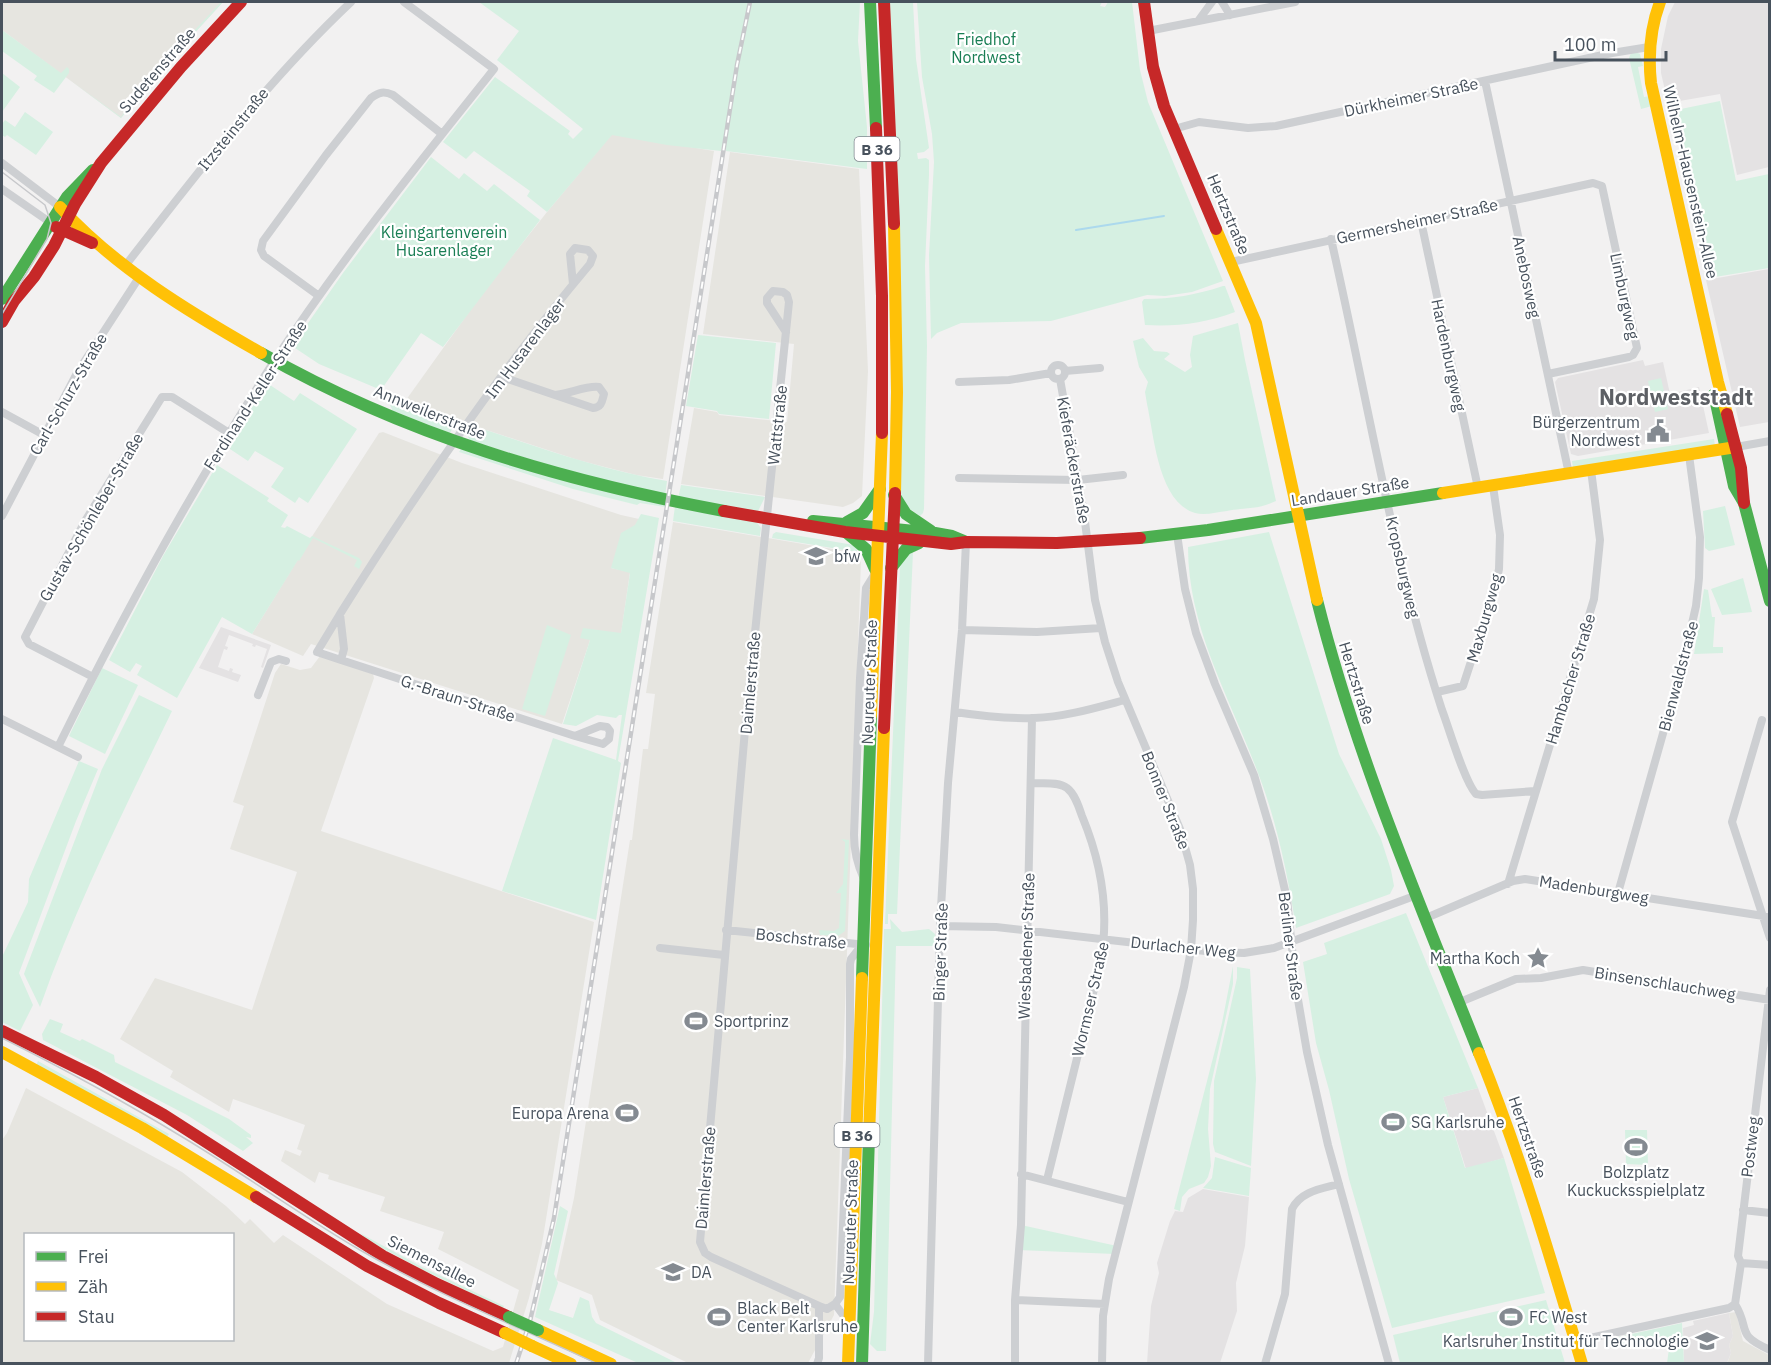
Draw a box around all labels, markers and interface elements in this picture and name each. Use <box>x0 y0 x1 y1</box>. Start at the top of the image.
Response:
street label: Sudetenstraße <box>115 23 200 117</box>
scale bar <box>1555 24 1666 62</box>
park label: Friedhof Nordwest <box>951 29 1021 67</box>
text: 100 m <box>1564 33 1616 56</box>
street label: Dürkheimer Straße <box>1342 73 1480 121</box>
street label: Itzsteinstraße <box>193 83 273 175</box>
street label: Wilhelm-Hausenstein-Allee <box>1659 84 1723 281</box>
road number: B 36 <box>854 137 900 161</box>
street label: Hertzstraße <box>1203 171 1255 258</box>
street label: Germersheimer Straße <box>1334 194 1500 248</box>
park label: Kleingartenverein Husarenlager <box>381 222 507 260</box>
street label: Anebosweg <box>1509 234 1546 320</box>
street label: Limburgweg <box>1606 251 1644 342</box>
street label: Im Husarenlager <box>481 294 569 402</box>
street label: Hardenburgweg <box>1427 297 1471 414</box>
street label: Ferdinand-Keller-Straße <box>199 316 311 474</box>
street label: Carl-Schurz-Straße <box>25 329 111 459</box>
street label: Annweilerstraße <box>371 380 489 444</box>
district label: Nordweststadt <box>1599 382 1753 411</box>
street label: Wattstraße <box>763 384 791 466</box>
street label: Kieferäckerstraße <box>1053 395 1095 525</box>
place label: Bürgerzentrum Nordwest <box>1532 412 1640 450</box>
public building icon: Bürgerzentrum Nordwest <box>1645 418 1671 444</box>
street label: Gustav-Schönleber-Straße <box>35 429 148 605</box>
street label: Landauer Straße <box>1290 472 1411 510</box>
street label: Kropsburgweg <box>1382 514 1425 620</box>
school or university icon: bfw <box>803 543 829 569</box>
place label: bfw <box>834 546 861 566</box>
street label: Maxburgweg <box>1462 571 1506 665</box>
street label: Hambacher Straße <box>1541 611 1599 747</box>
street label: Neureuter Straße <box>857 619 881 745</box>
street label: Bienwaldstraße <box>1654 619 1702 733</box>
street label: Daimlerstraße <box>736 631 764 735</box>
street label: Hertzstraße <box>1335 639 1379 727</box>
street label: G.-Braun-Straße <box>398 670 518 726</box>
street label: Bonner Straße <box>1137 748 1195 852</box>
street label: Madenburgweg <box>1538 870 1651 908</box>
street label: Wiesbadener Straße <box>1013 872 1039 1020</box>
street label: Berliner Straße <box>1274 891 1308 1002</box>
street label: Binger Straße <box>928 902 952 1002</box>
street label: Boschstraße <box>755 923 848 953</box>
street label: Durlacher Weg <box>1130 932 1237 963</box>
street label: Wormser Straße <box>1067 939 1113 1058</box>
place icon: Martha Koch <box>1525 945 1551 971</box>
place label: Martha Koch <box>1430 948 1520 968</box>
street label: Binsenschlauchweg <box>1593 962 1738 1004</box>
sports icon: Sportprinz <box>683 1008 709 1034</box>
place label: Sportprinz <box>714 1011 789 1031</box>
street label: Hertzstraße <box>1505 1093 1551 1181</box>
sports icon: Europa Arena <box>614 1100 640 1126</box>
place label: Europa Arena <box>512 1103 609 1123</box>
sports icon: SG Karlsruhe <box>1380 1109 1406 1135</box>
place label: SG Karlsruhe <box>1411 1112 1505 1132</box>
street label: Postweg <box>1736 1115 1764 1179</box>
road number: B 36 <box>834 1123 880 1147</box>
street label: Daimlerstraße <box>691 1126 719 1230</box>
sports icon: Bolzplatz Kuckucksspielplatz <box>1623 1134 1649 1160</box>
street label: Neureuter Straße <box>838 1159 862 1285</box>
place label: Bolzplatz Kuckucksspielplatz <box>1567 1162 1705 1200</box>
street label: Siemensallee <box>384 1230 480 1292</box>
legend <box>24 1233 234 1341</box>
text: Frei <box>78 1245 109 1268</box>
school or university icon: DA <box>660 1259 686 1285</box>
place label: DA <box>691 1262 712 1282</box>
text: Zäh <box>78 1275 108 1298</box>
place label: Black Belt Center Karlsruhe <box>737 1298 858 1336</box>
sports icon: Black Belt Center Karlsruhe <box>706 1304 732 1330</box>
sports icon: FC West <box>1498 1304 1524 1330</box>
text: Stau <box>78 1305 115 1328</box>
place label: FC West <box>1529 1307 1587 1327</box>
school or university icon: Karlsruher Institut für Technologie <box>1694 1328 1720 1354</box>
place label: Karlsruher Institut für Technologie <box>1443 1331 1689 1351</box>

